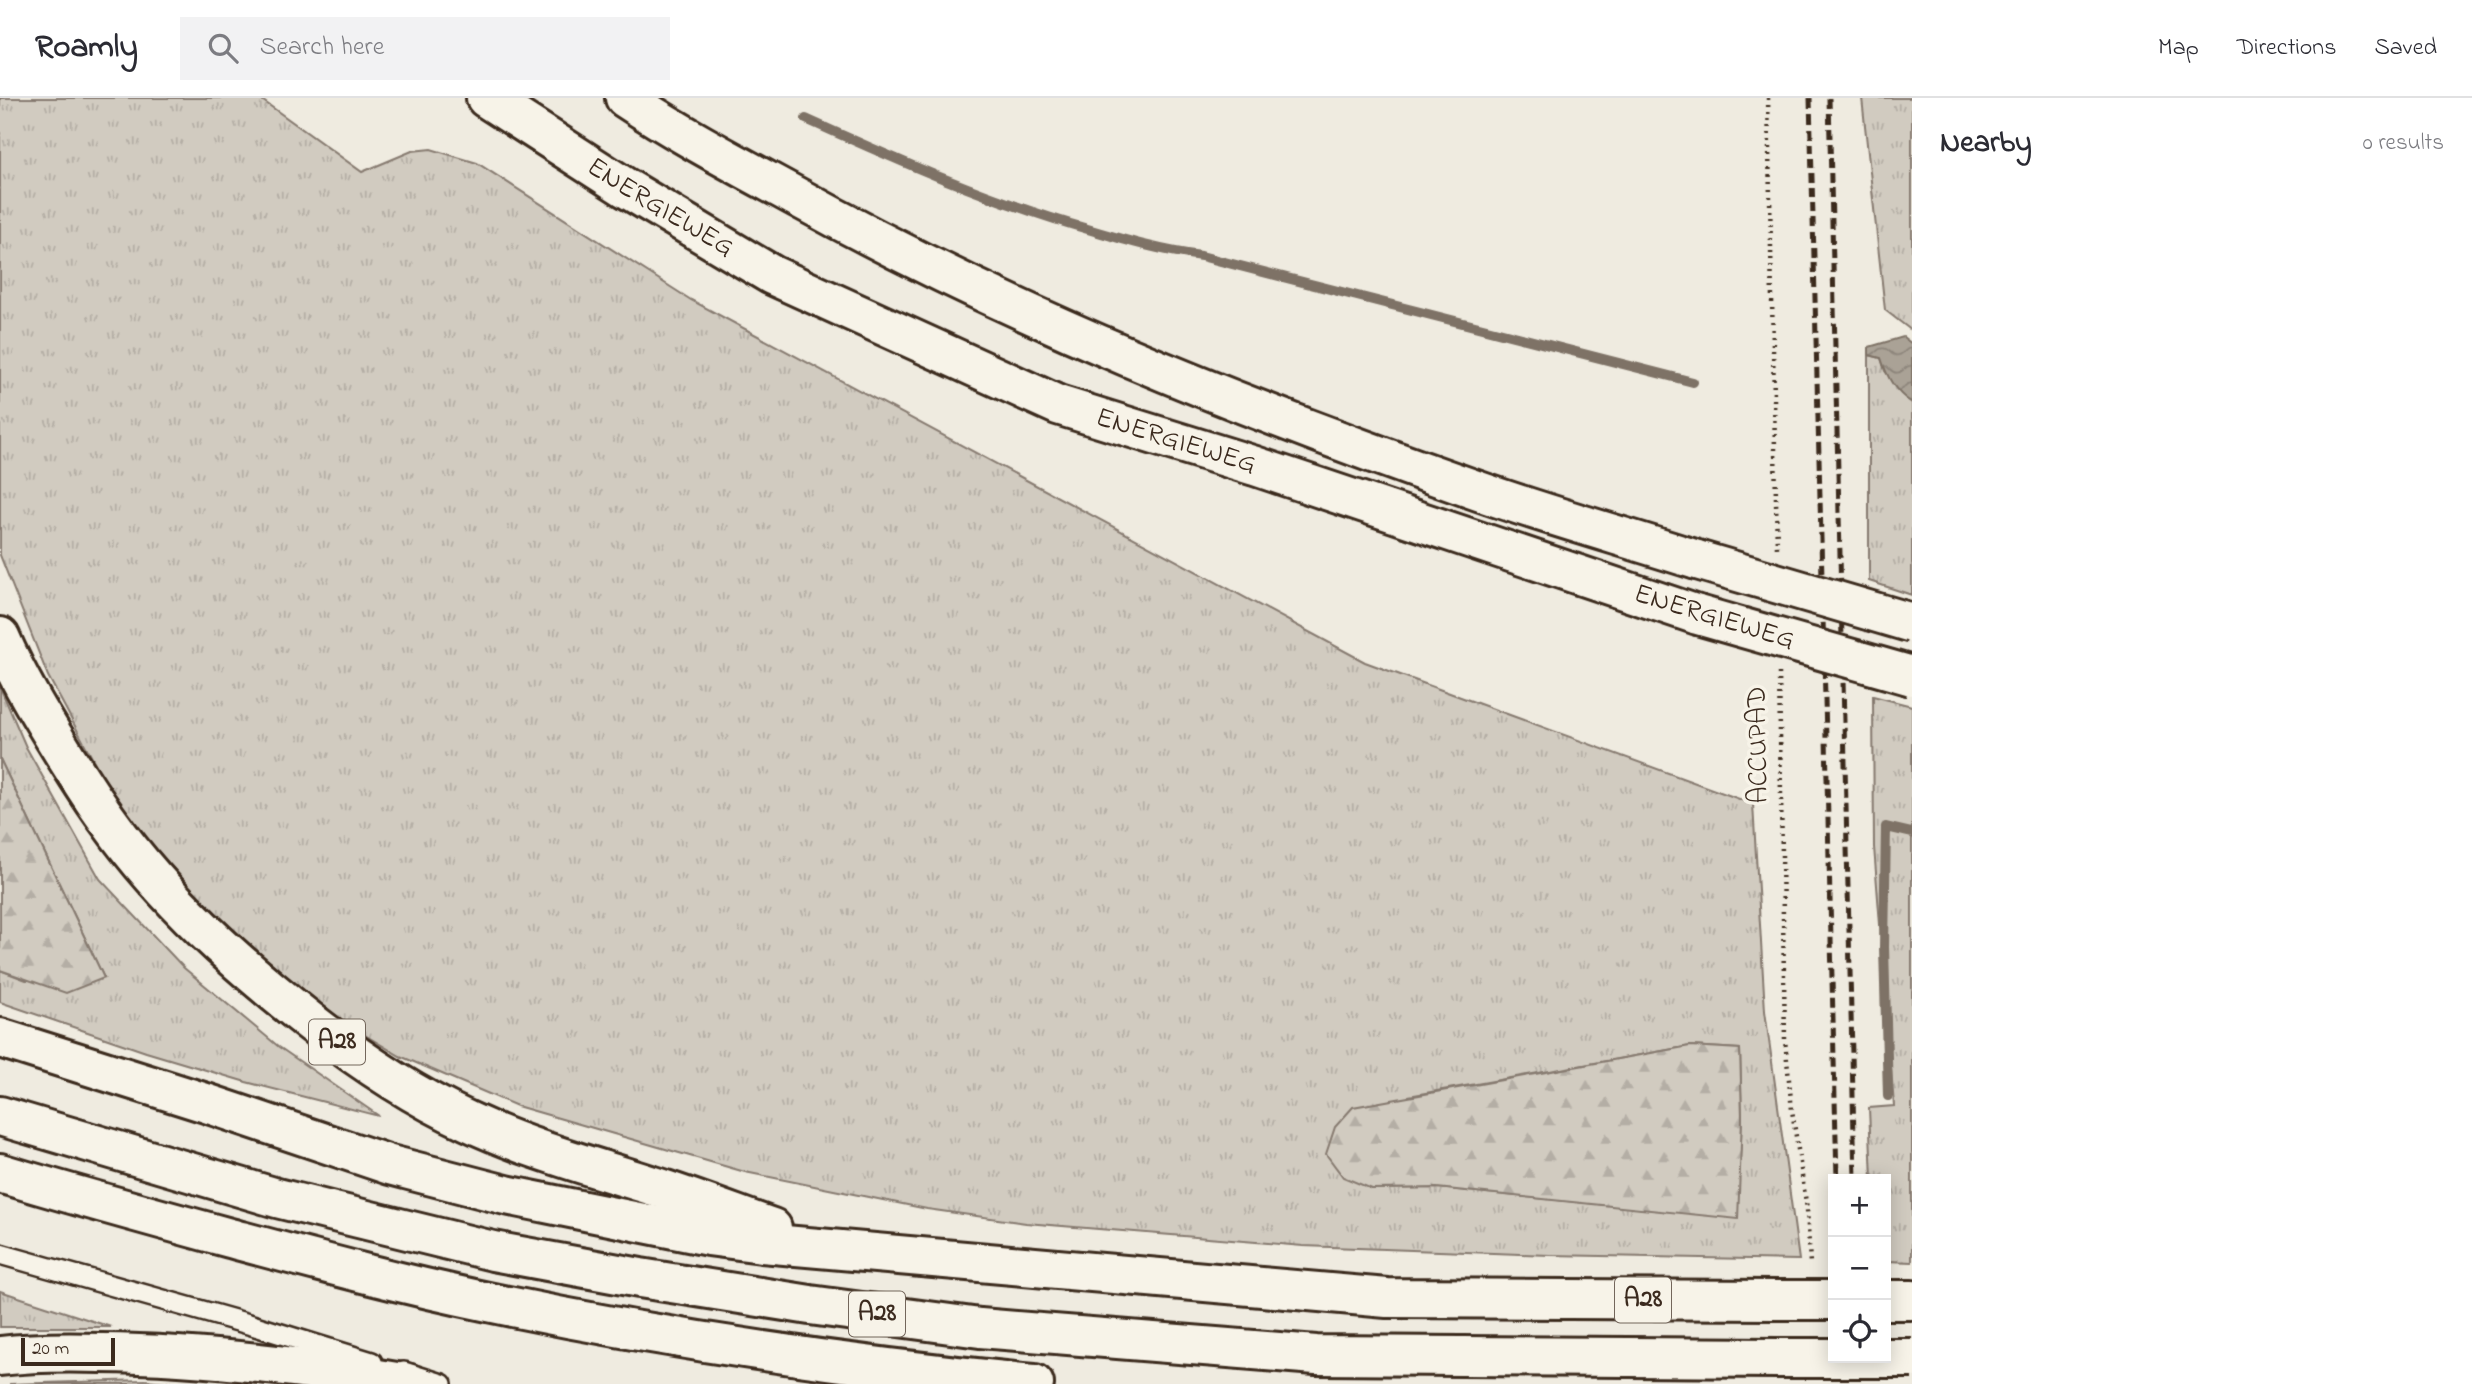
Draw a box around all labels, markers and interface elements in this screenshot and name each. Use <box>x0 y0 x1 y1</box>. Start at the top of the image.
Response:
search box <box>180 17 670 80</box>
text: Roamly <box>35 24 138 72</box>
icon: search <box>204 29 242 67</box>
text: Search here <box>260 29 384 67</box>
text: Map <box>2158 31 2199 66</box>
text: Directions <box>2237 31 2336 66</box>
text: Saved <box>2374 31 2437 66</box>
text: Nearby <box>1940 122 2032 166</box>
text: 0 results <box>2363 127 2444 160</box>
street label: ENERGIEWEG <box>578 147 742 268</box>
street label: ENERGIEWEG <box>1091 397 1261 486</box>
street label: ENERGIEWEG <box>1629 574 1799 662</box>
street label: ACCUPAD <box>1737 686 1781 804</box>
road number: A28 <box>309 1020 365 1065</box>
map controls <box>1828 1174 1891 1363</box>
button: + <box>1828 1174 1891 1237</box>
button: − <box>1828 1237 1891 1300</box>
road number: A28 <box>1615 1278 1671 1322</box>
road number: A28 <box>849 1292 905 1336</box>
button: locate <box>1828 1300 1891 1363</box>
scale bar <box>21 1335 116 1367</box>
text: 20 m <box>32 1336 69 1363</box>

